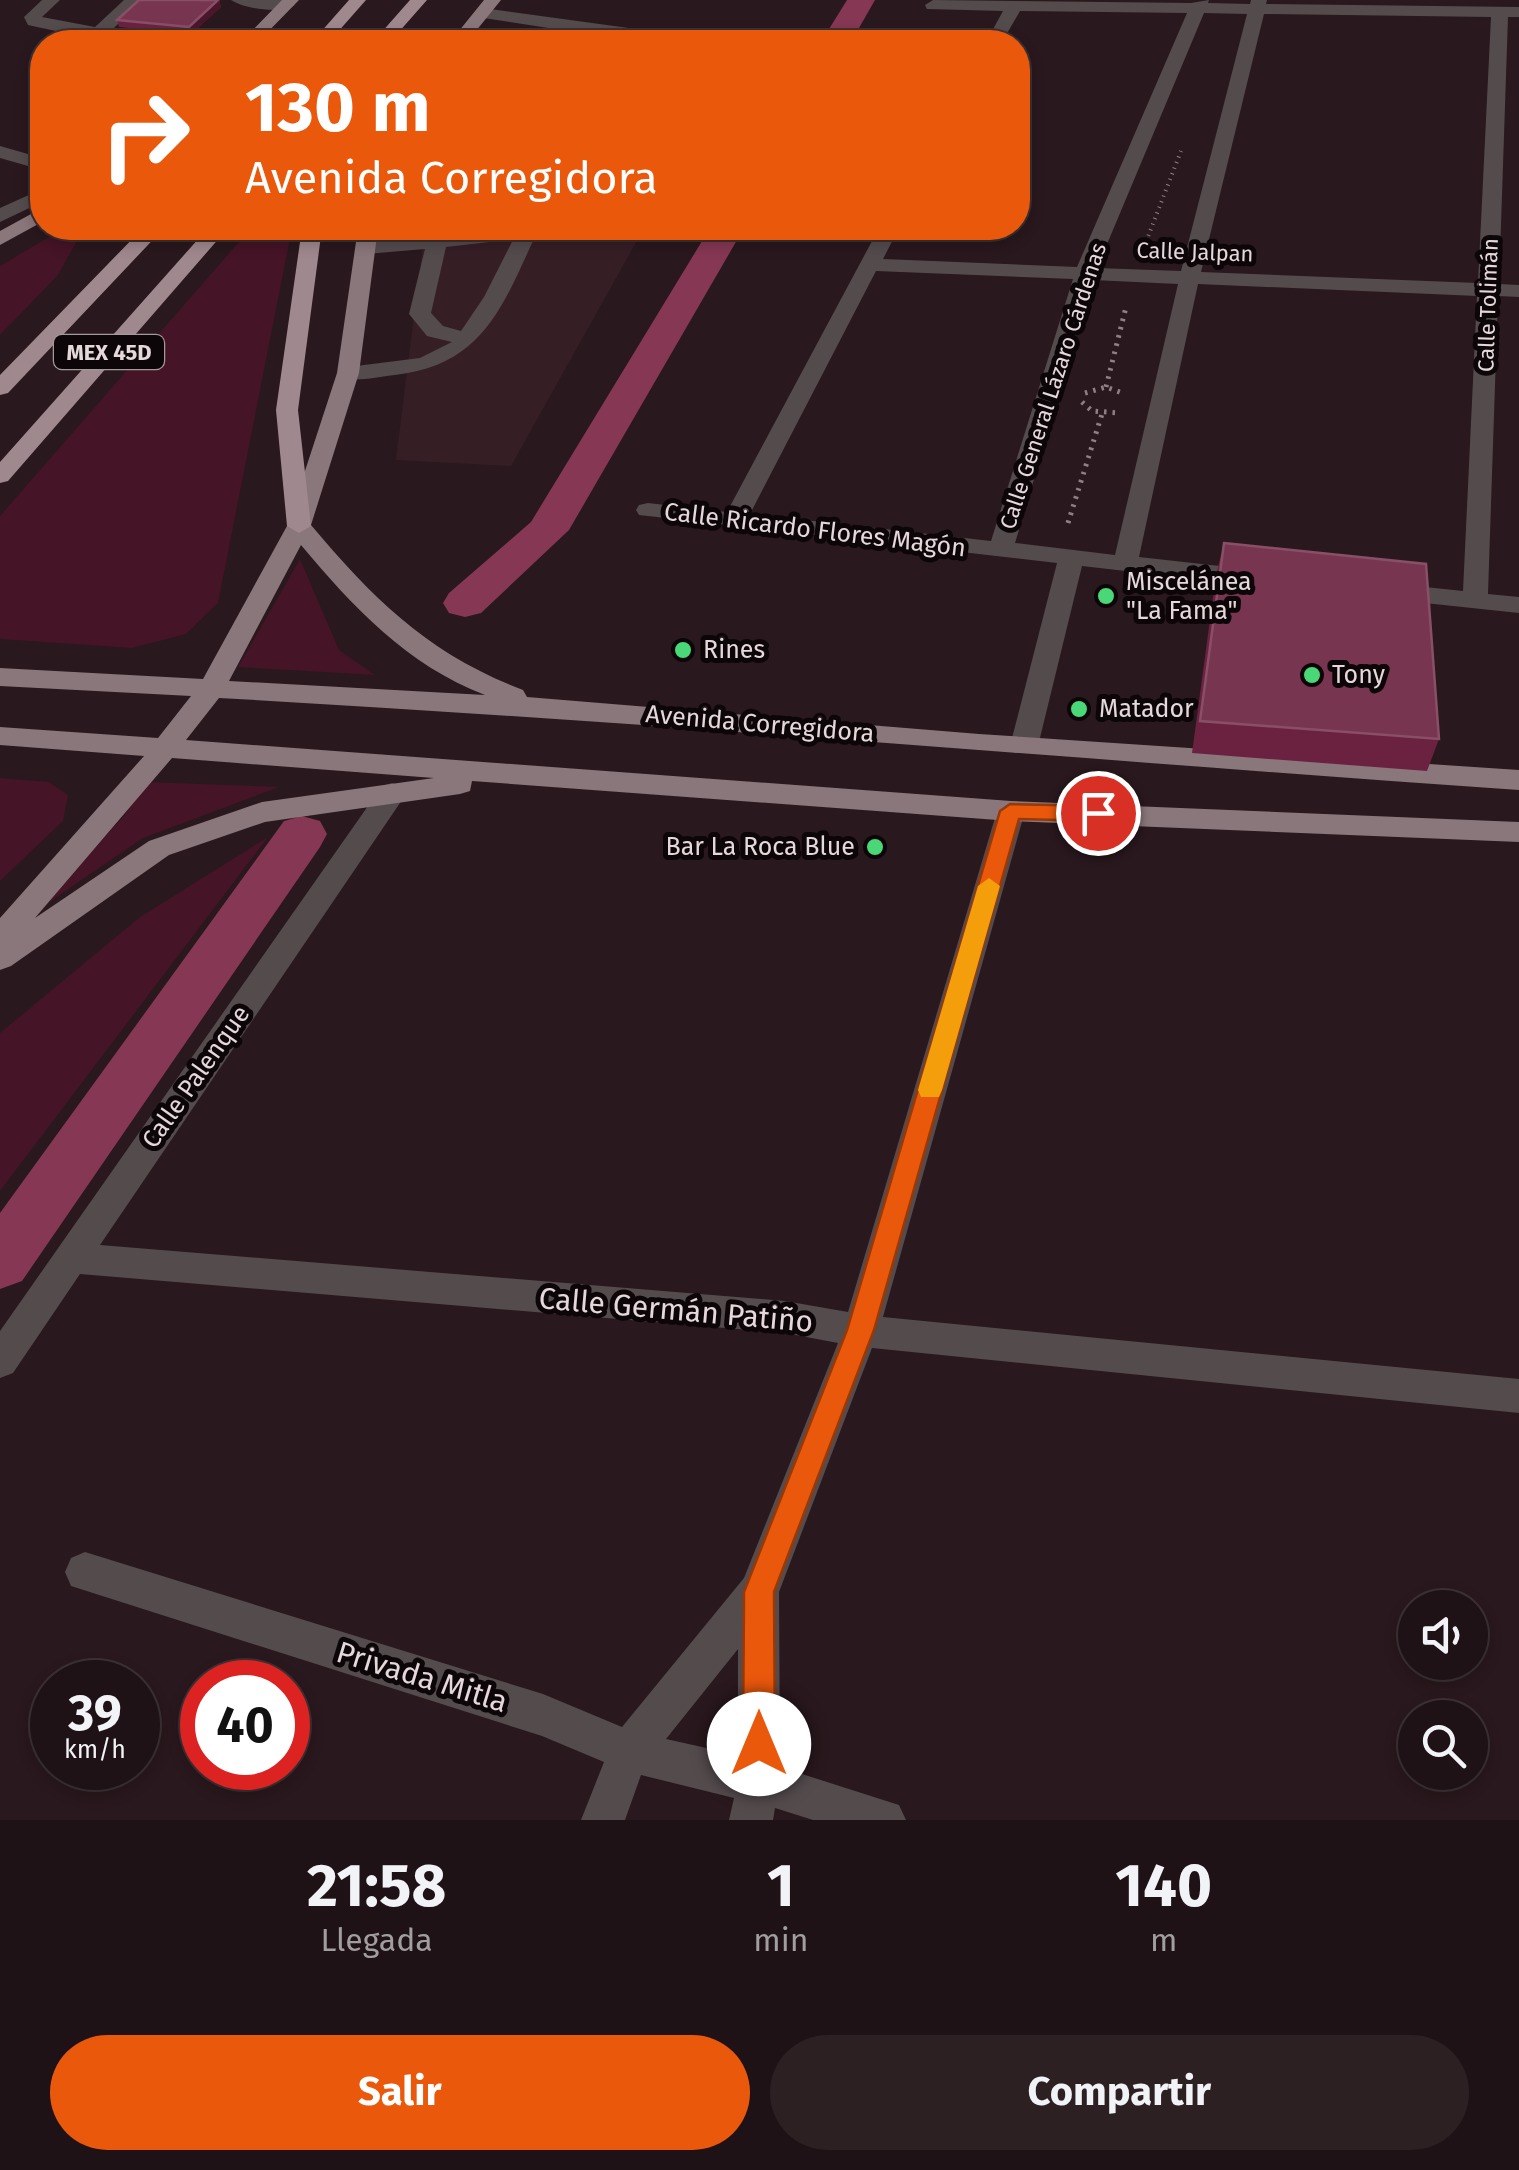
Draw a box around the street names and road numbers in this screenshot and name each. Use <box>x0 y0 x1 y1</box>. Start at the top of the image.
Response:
street label: Calle Jalpan <box>1136 236 1254 268</box>
street label: Calle Tolimán <box>1472 238 1504 372</box>
street label: Calle General Lázaro Cárdenas <box>994 239 1112 533</box>
road number: MEX 45D <box>54 335 164 369</box>
street label: Calle Ricardo Flores Magón <box>662 497 968 563</box>
street label: Avenida Corregidora <box>644 699 876 749</box>
street label: Calle Palenque <box>136 1000 256 1154</box>
street label: Calle Germán Patiño <box>537 1280 815 1340</box>
street label: Privada Mitla <box>332 1634 512 1720</box>

